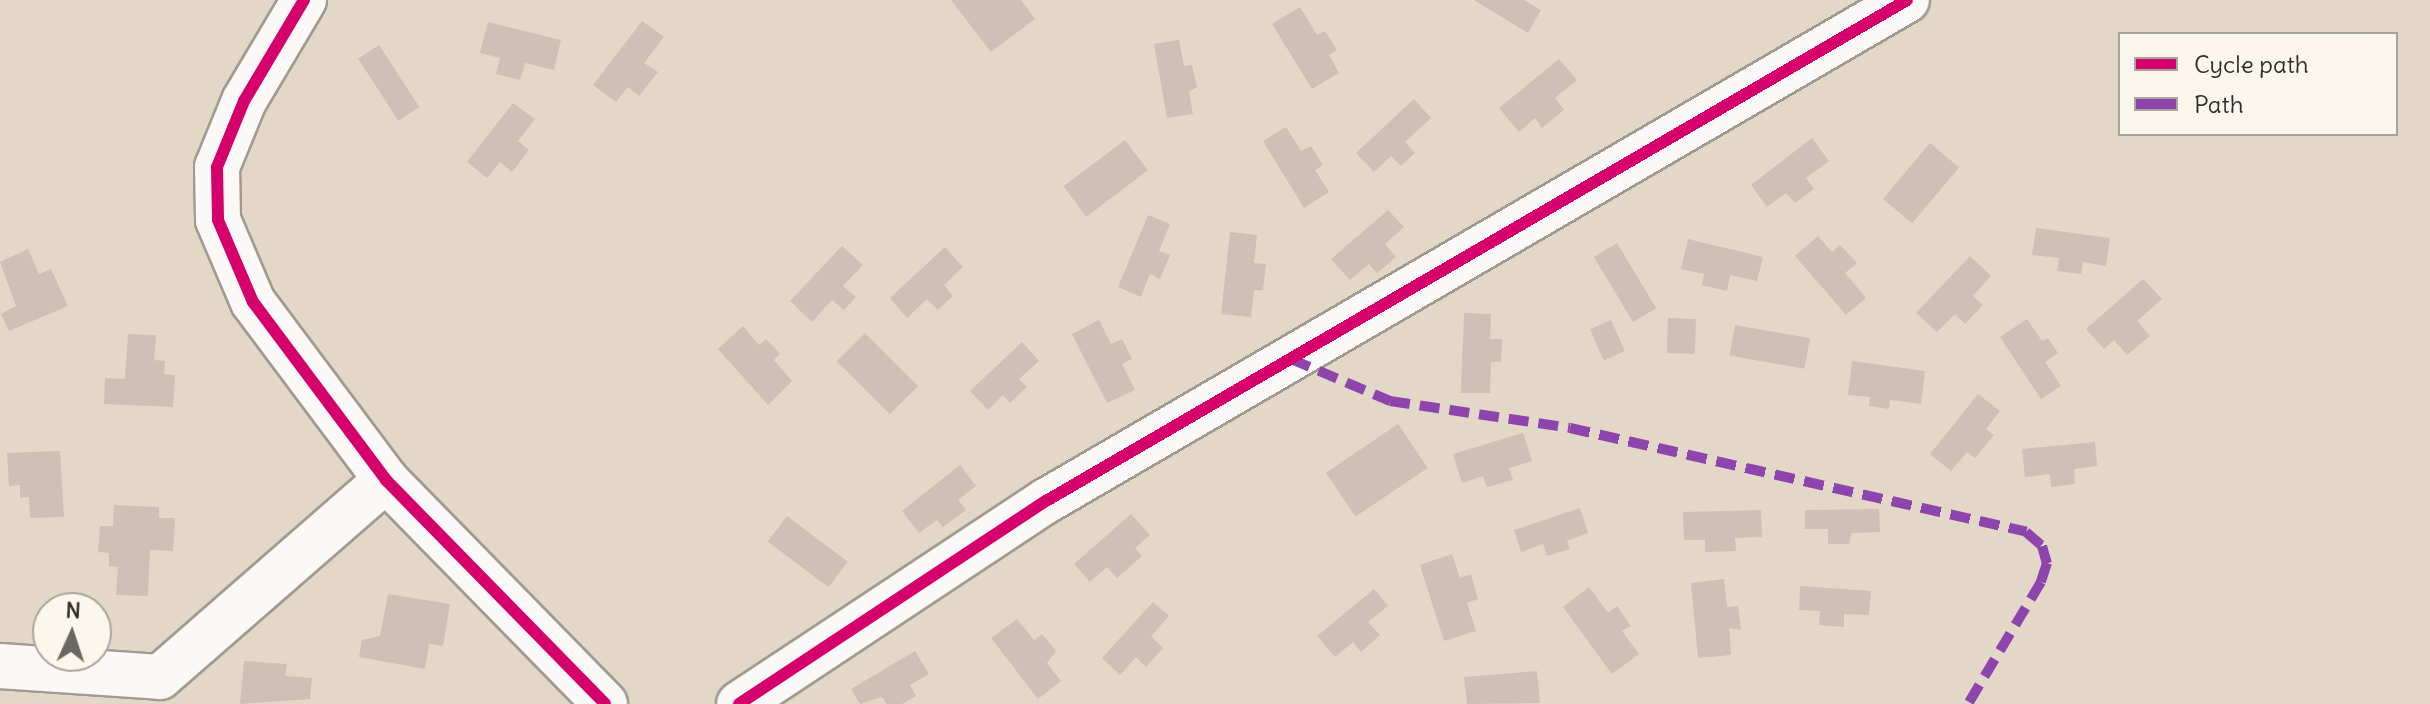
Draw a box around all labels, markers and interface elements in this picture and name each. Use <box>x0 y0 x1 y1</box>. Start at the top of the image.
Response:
legend <box>2118 32 2398 136</box>
text: Cycle path <box>2194 49 2309 79</box>
text: Path <box>2194 89 2244 119</box>
north arrow <box>32 592 112 672</box>
text: N <box>65 596 81 624</box>

